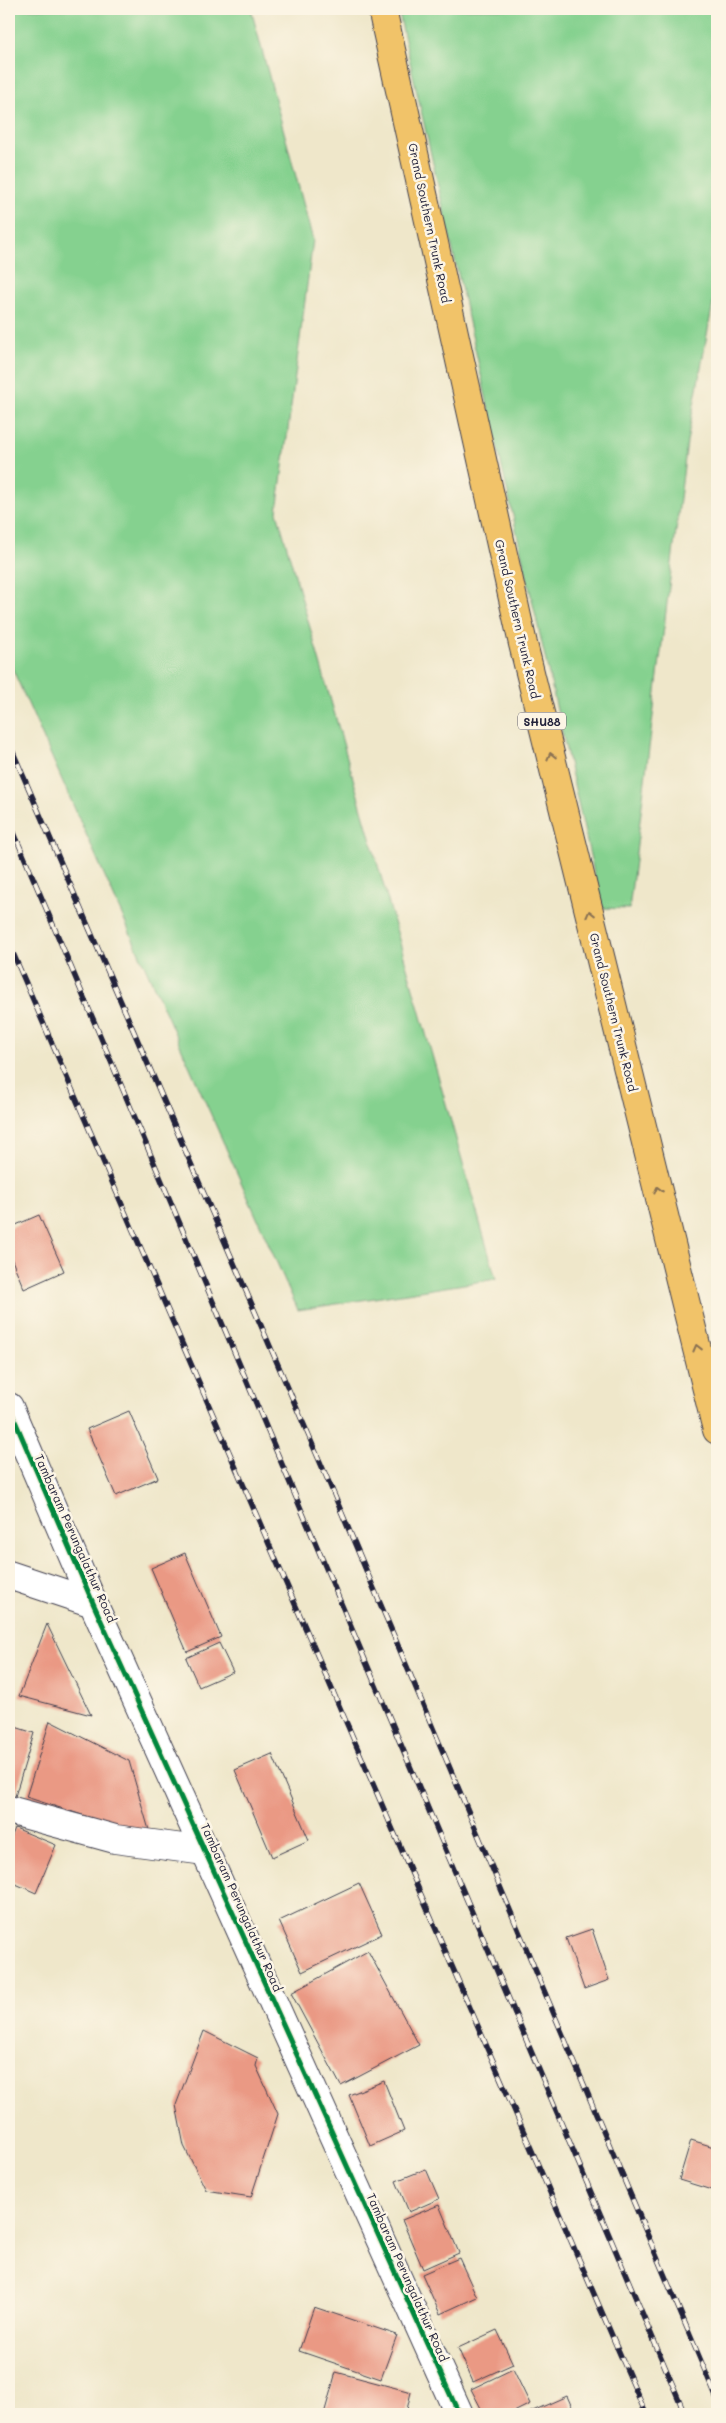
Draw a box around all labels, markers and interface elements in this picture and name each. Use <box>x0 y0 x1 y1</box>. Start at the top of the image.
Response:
street label: Grand Southern Trunk Road <box>405 142 455 305</box>
street label: Grand Southern Trunk Road <box>492 538 544 701</box>
road number: SHU88 <box>518 712 566 729</box>
one-way arrow <box>546 752 557 761</box>
one-way arrow <box>585 909 596 918</box>
street label: Grand Southern Trunk Road <box>587 931 642 1093</box>
one-way arrow <box>653 1186 664 1195</box>
one-way arrow <box>692 1344 703 1353</box>
street label: Tambaram Perungalathur Road <box>31 1451 121 1625</box>
street label: Tambaram Perungalathur Road <box>197 1820 287 1994</box>
street label: Tambaram Perungalathur Road <box>363 2190 453 2364</box>

